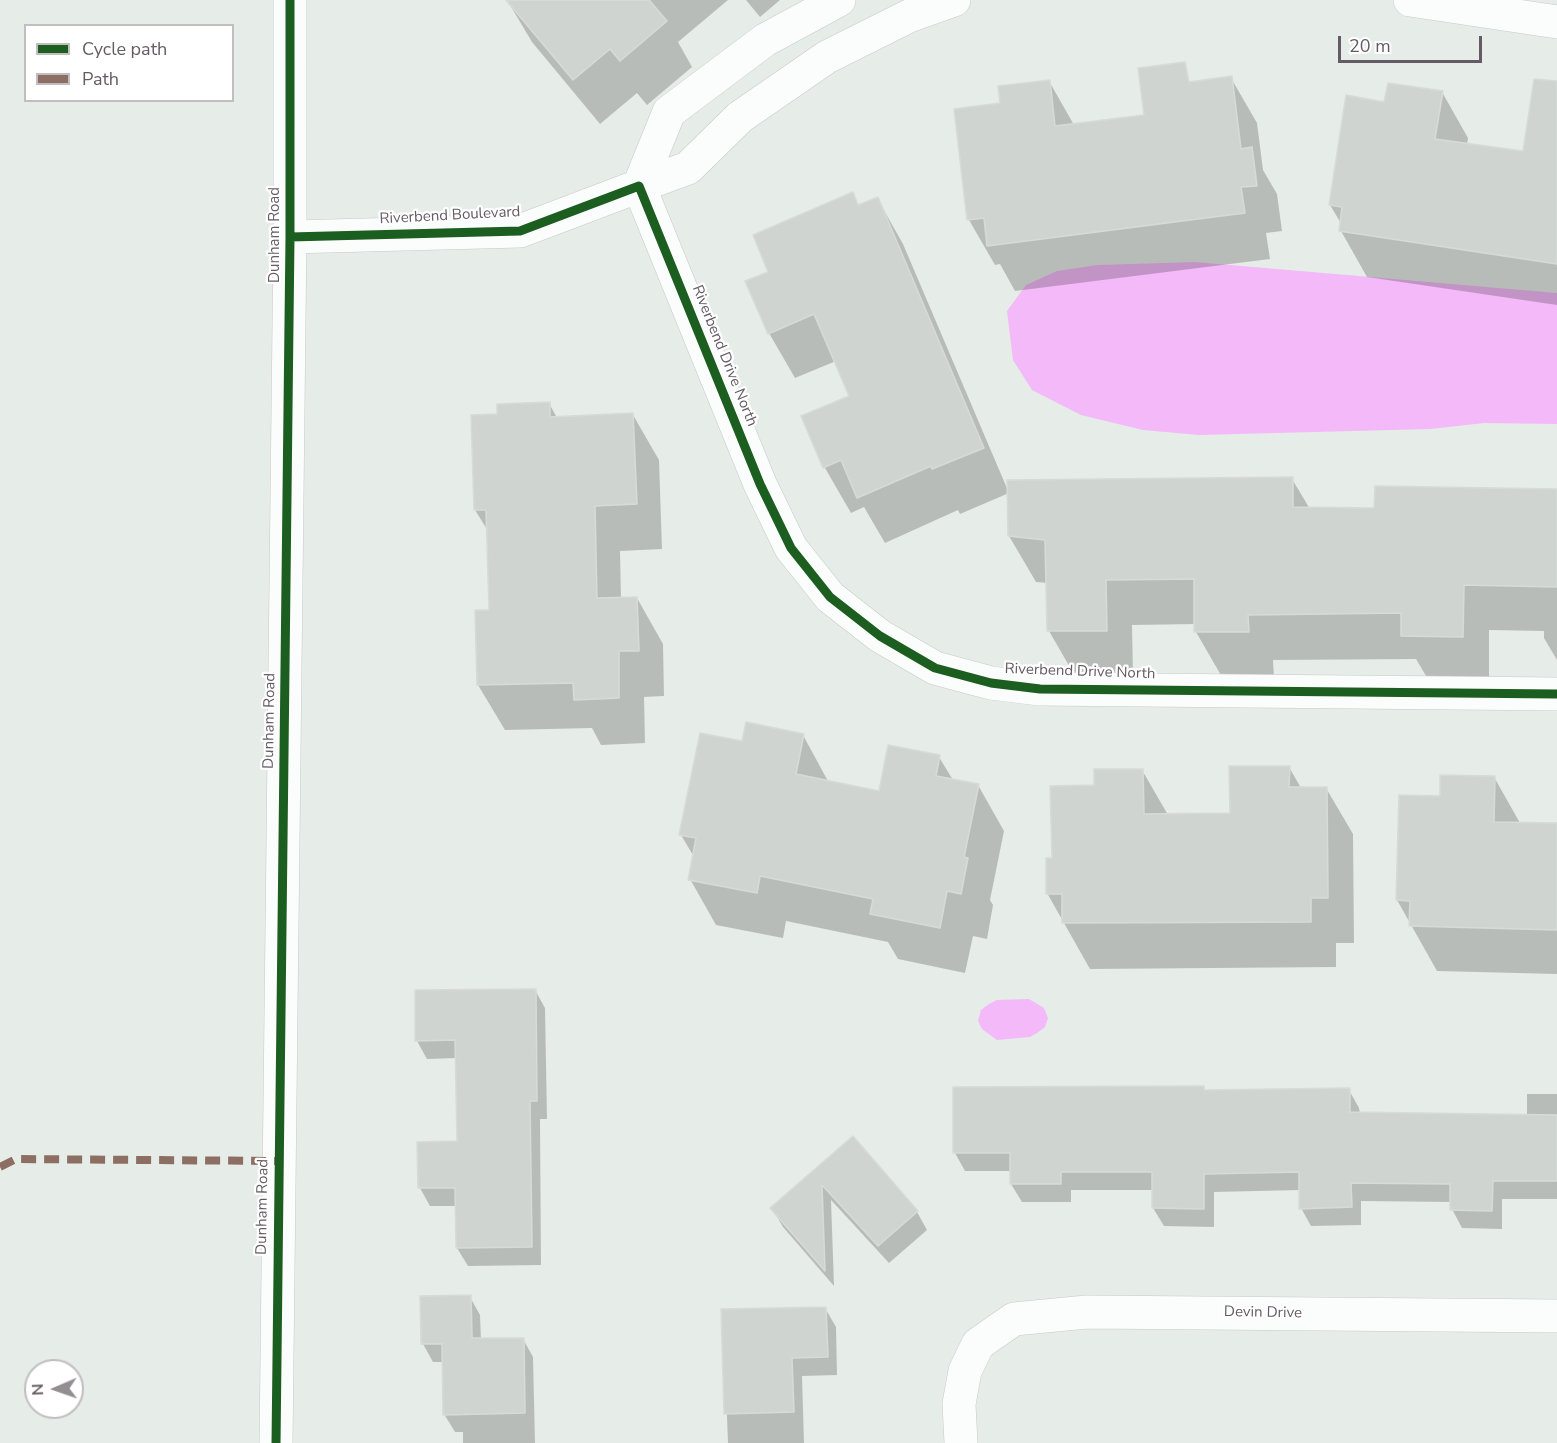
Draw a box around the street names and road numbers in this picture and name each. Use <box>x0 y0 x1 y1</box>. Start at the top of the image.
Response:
street label: Dunham Road <box>266 187 284 283</box>
street label: Riverbend Boulevard <box>379 203 521 229</box>
street label: Riverbend Drive North <box>687 283 761 429</box>
street label: Riverbend Drive North <box>1004 660 1156 684</box>
street label: Dunham Road <box>260 673 280 769</box>
street label: Dunham Road <box>253 1159 273 1255</box>
street label: Devin Drive <box>1224 1303 1302 1323</box>

